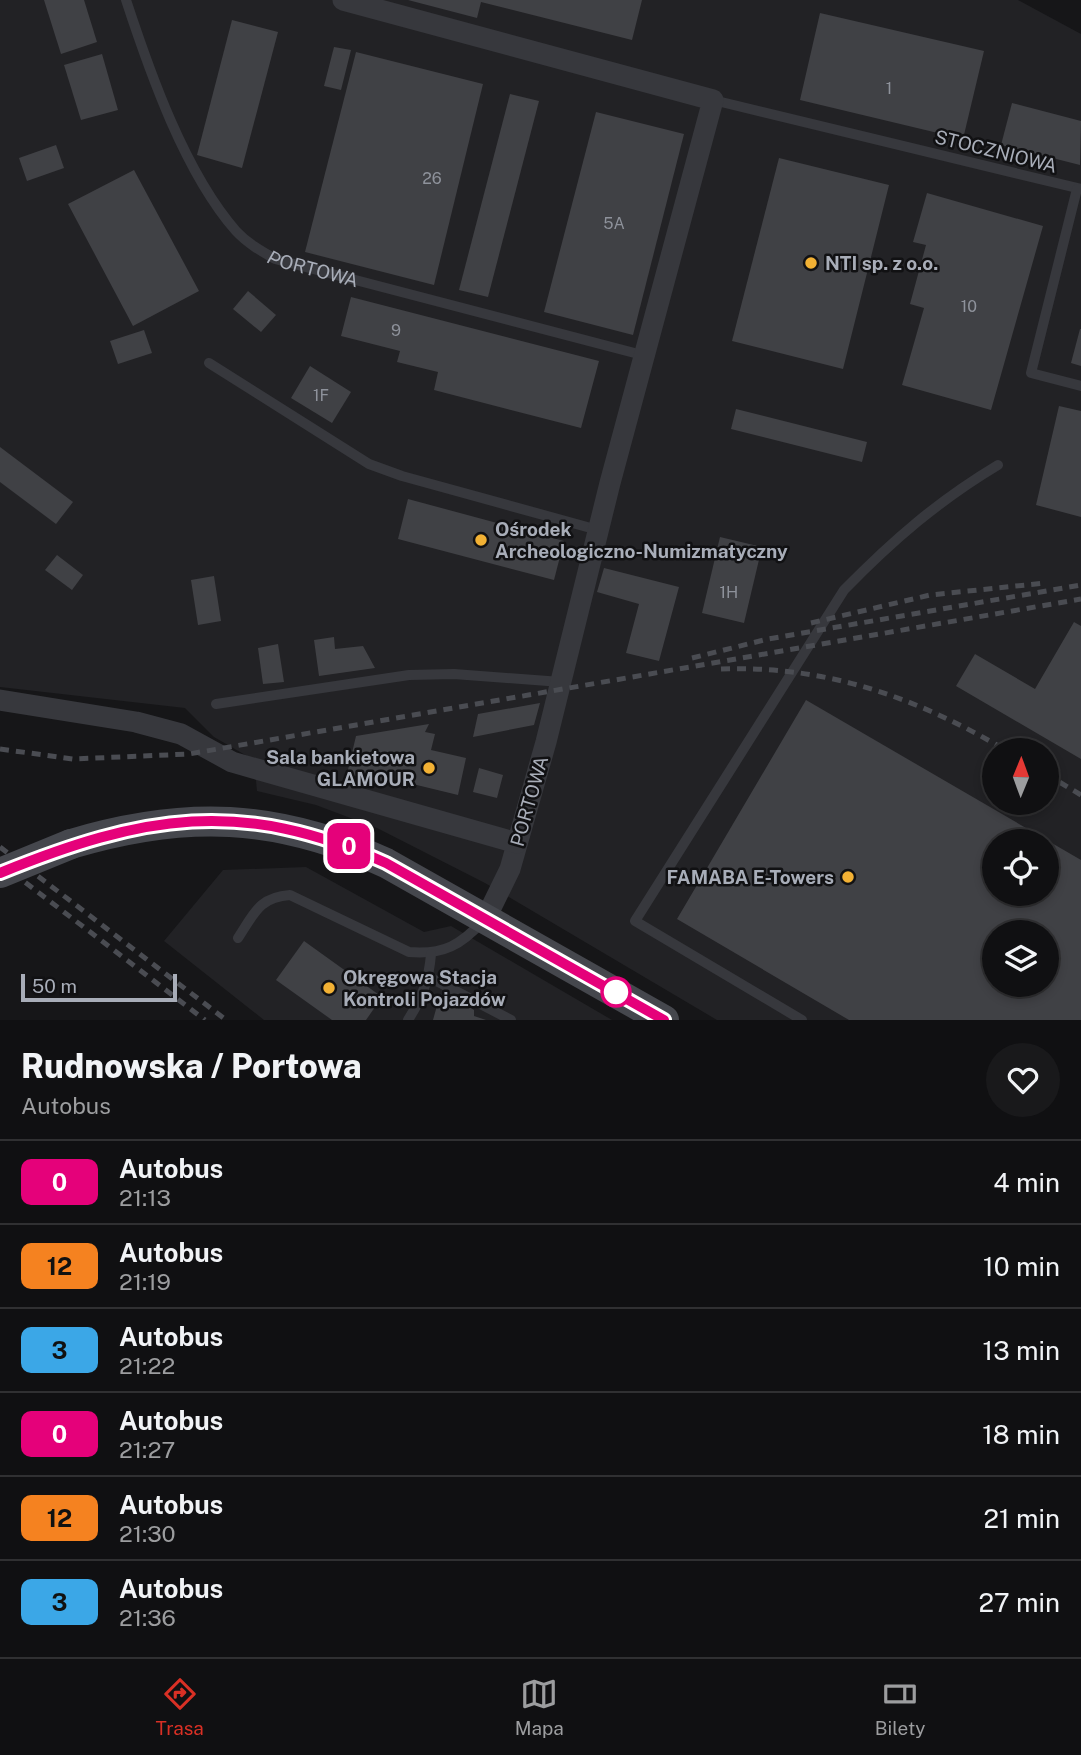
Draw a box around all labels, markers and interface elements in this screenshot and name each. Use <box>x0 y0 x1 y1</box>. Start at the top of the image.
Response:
house number: 1 <box>886 79 892 98</box>
street label: STOCZNIOWA <box>933 125 1059 177</box>
house number: 26 <box>422 169 442 188</box>
house number: 5A <box>603 214 625 233</box>
street label: PORTOWA <box>263 246 361 291</box>
place label: NTI sp. z o.o. <box>825 252 938 274</box>
marker: NTI sp. z o.o. <box>803 255 819 271</box>
house number: 10 <box>961 297 977 316</box>
house number: 9 <box>391 321 401 340</box>
house number: 1F <box>313 386 329 405</box>
place label: Ośrodek Archeologiczno-Numizmatyczny <box>495 518 788 562</box>
marker: Ośrodek Archeologiczno-Numizmatyczny <box>473 532 489 548</box>
house number: 1H <box>720 583 738 602</box>
north arrow <box>982 738 1059 816</box>
map controls <box>982 738 1059 997</box>
place label: Sala bankietowa GLAMOUR <box>266 746 415 790</box>
street label: PORTOWA <box>506 753 552 849</box>
marker: Sala bankietowa GLAMOUR <box>421 760 437 776</box>
line badge: 0 <box>326 823 372 869</box>
button: locate <box>982 829 1059 906</box>
text: 0 <box>341 832 357 860</box>
place label: FAMABA E-Towers <box>667 866 834 888</box>
marker: FAMABA E-Towers <box>840 869 856 885</box>
button: layers <box>982 920 1059 997</box>
place label: Okręgowa Stacja Kontroli Pojazdów <box>343 966 506 1010</box>
scale bar <box>21 971 177 1003</box>
text: 50 m <box>32 975 77 997</box>
unlabelled marker <box>601 977 631 1007</box>
marker: Okręgowa Stacja Kontroli Pojazdów <box>321 980 337 996</box>
button: heart <box>986 1043 1060 1117</box>
text: Rudnowska / Portowa <box>21 1047 362 1085</box>
text: Autobus <box>21 1092 111 1119</box>
text: Autobus <box>119 1153 223 1184</box>
text: 4 min <box>993 1167 1060 1198</box>
text: 0 <box>52 1168 67 1196</box>
text: 21:13 <box>119 1184 171 1211</box>
text: Autobus <box>119 1237 223 1268</box>
text: 10 min <box>983 1251 1060 1282</box>
text: 12 <box>47 1252 72 1280</box>
text: 21:19 <box>119 1268 171 1295</box>
text: Autobus <box>119 1321 223 1352</box>
text: 13 min <box>983 1335 1060 1366</box>
text: 3 <box>52 1336 67 1364</box>
text: 21:22 <box>119 1352 175 1379</box>
text: Autobus <box>119 1405 223 1436</box>
text: 18 min <box>982 1419 1060 1450</box>
text: 0 <box>52 1420 67 1448</box>
text: 21:27 <box>119 1436 175 1463</box>
text: Autobus <box>119 1489 223 1520</box>
text: 21 min <box>984 1503 1060 1534</box>
text: 12 <box>47 1504 72 1532</box>
text: 21:30 <box>119 1520 176 1547</box>
text: Autobus <box>119 1573 223 1604</box>
text: 27 min <box>978 1587 1060 1618</box>
text: 3 <box>52 1588 67 1616</box>
text: 21:36 <box>119 1604 176 1631</box>
tab: Trasa <box>155 1675 204 1739</box>
tab: Mapa <box>515 1675 564 1739</box>
tab: Bilety <box>875 1675 925 1739</box>

